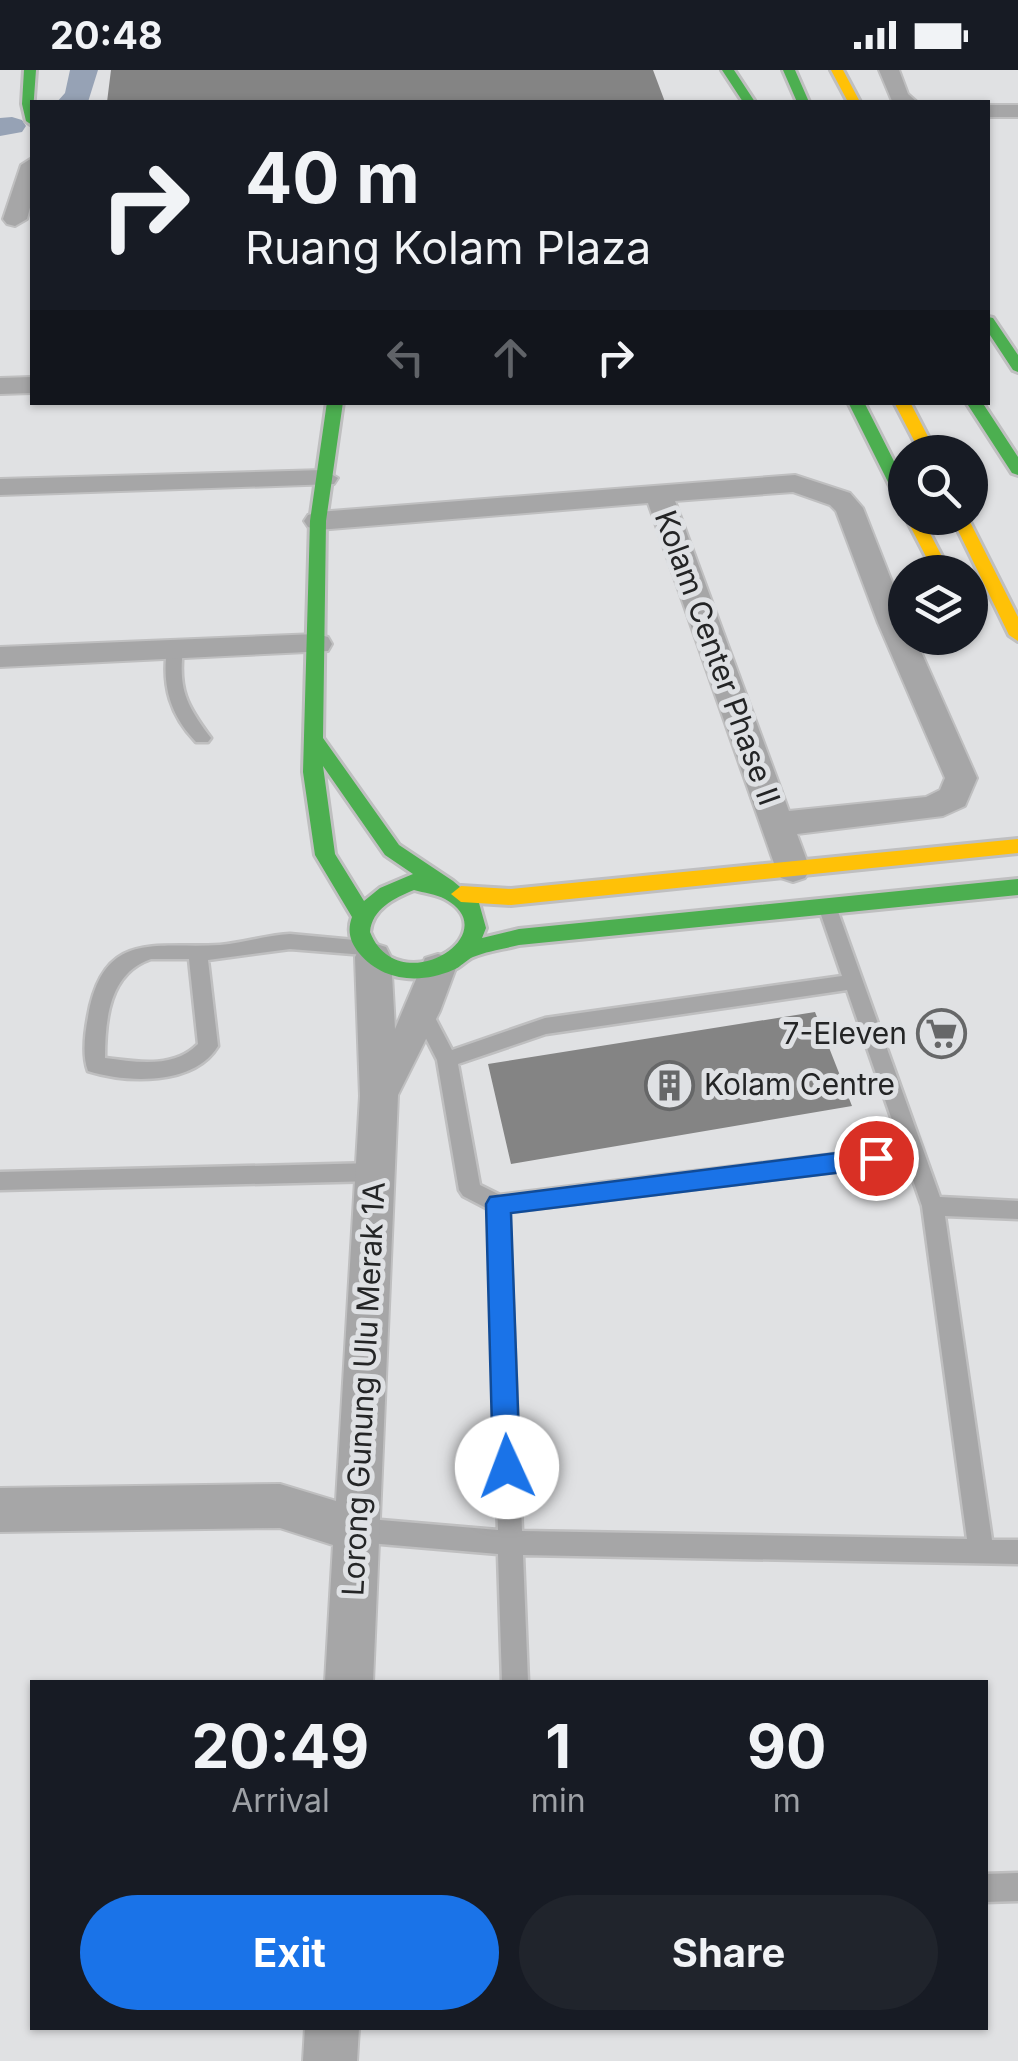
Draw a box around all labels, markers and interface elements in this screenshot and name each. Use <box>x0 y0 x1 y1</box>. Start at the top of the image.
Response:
text: 20:48 <box>50 12 163 58</box>
text: 40 m <box>245 135 420 220</box>
icon: right <box>80 140 210 270</box>
text: Ruang Kolam Plaza <box>245 220 651 275</box>
icon: left <box>378 330 433 385</box>
icon: ahead <box>483 330 538 385</box>
icon: right <box>588 330 643 385</box>
map controls <box>888 435 988 655</box>
button: search <box>888 435 988 535</box>
street label: Kolam Center Phase II <box>648 505 788 810</box>
button: layers <box>888 555 988 655</box>
supermarket icon: 7-Eleven <box>916 1008 968 1060</box>
place label: 7-Eleven <box>783 1015 907 1051</box>
building icon: Kolam Centre <box>643 1059 695 1111</box>
place label: Kolam Centre <box>704 1066 895 1102</box>
pin <box>834 1116 919 1201</box>
icon: arrive <box>849 1131 904 1186</box>
street label: Lorong Gunung Ulu Merak 1A <box>334 1181 392 1597</box>
position arrow <box>455 1415 559 1519</box>
text: 20:49 <box>192 1710 369 1782</box>
text: 1 <box>545 1710 571 1782</box>
text: 90 <box>747 1710 826 1782</box>
text: Arrival <box>231 1781 330 1820</box>
text: min <box>531 1781 586 1820</box>
text: m <box>773 1781 801 1820</box>
button: Exit <box>80 1895 499 2010</box>
button: Share <box>519 1895 938 2010</box>

